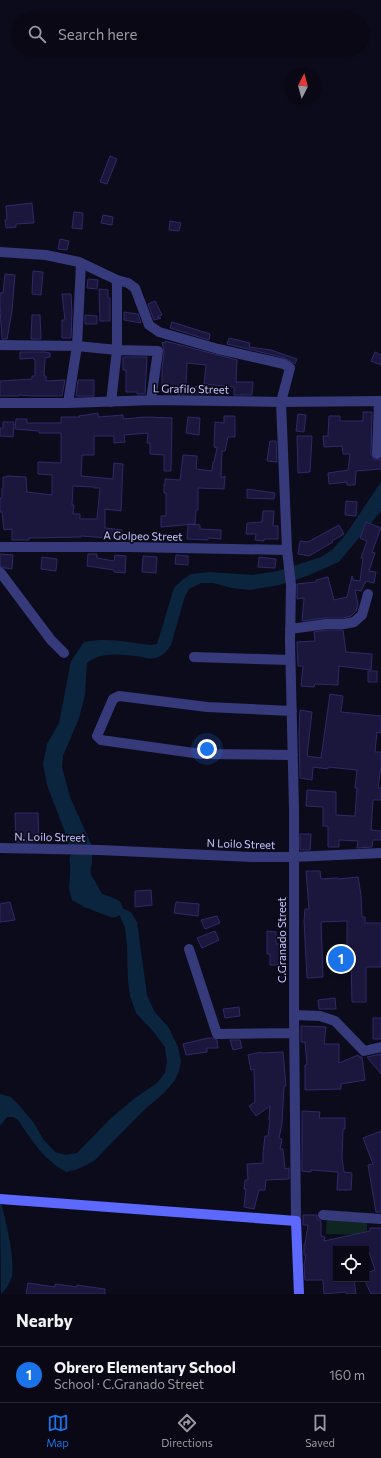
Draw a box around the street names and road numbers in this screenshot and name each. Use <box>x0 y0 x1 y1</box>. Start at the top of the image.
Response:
street label: L Grafilo Street <box>153 381 230 396</box>
street label: A Golpeo Street <box>103 528 183 543</box>
street label: N. Loilo Street <box>14 829 86 844</box>
street label: N Loilo Street <box>206 836 276 851</box>
street label: C.Granado Street <box>275 896 288 983</box>

